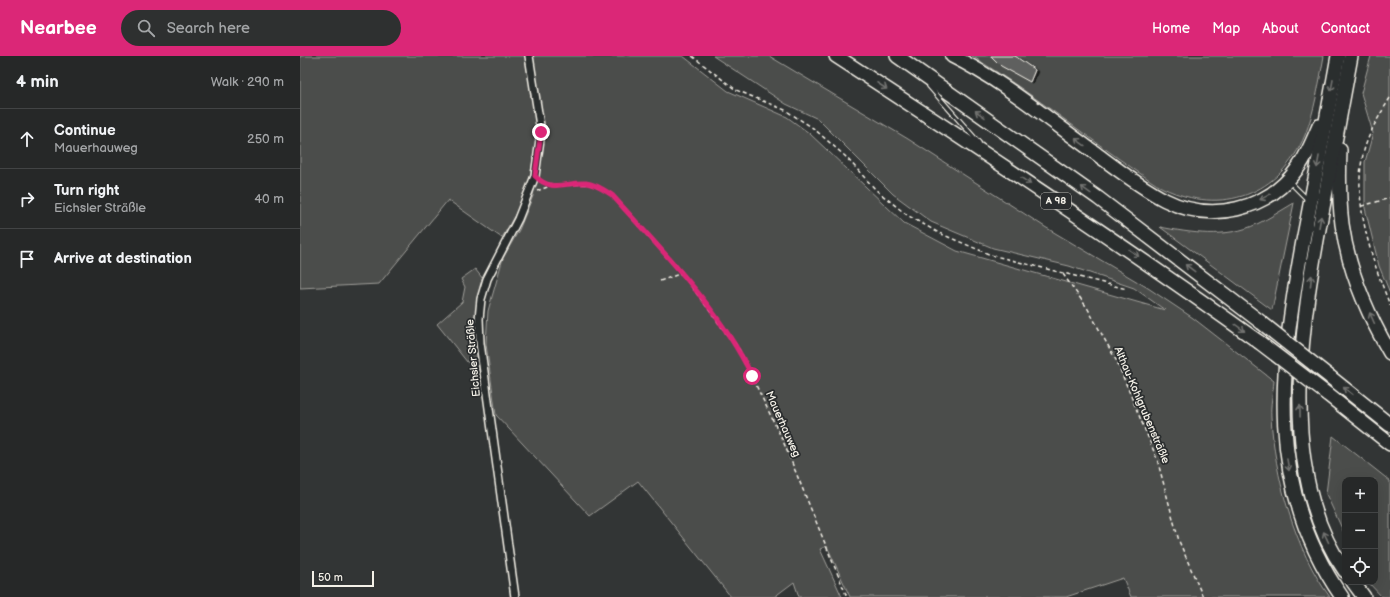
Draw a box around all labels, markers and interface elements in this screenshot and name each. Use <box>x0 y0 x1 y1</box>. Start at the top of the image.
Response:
search box <box>121 10 401 46</box>
text: Nearbee <box>20 17 97 40</box>
icon: search <box>135 17 157 39</box>
text: Search here <box>167 19 250 38</box>
text: Home <box>1152 20 1190 37</box>
text: Map <box>1212 20 1240 37</box>
text: About <box>1262 20 1299 37</box>
text: Contact <box>1321 20 1370 37</box>
text: 4 min <box>16 72 59 92</box>
text: Walk · 290 m <box>211 74 284 90</box>
one-way arrow <box>1328 78 1336 91</box>
one-way arrow <box>877 81 888 90</box>
one-way arrow <box>975 110 986 118</box>
text: Continue <box>54 121 116 140</box>
route end <box>532 123 550 141</box>
icon: ahead <box>16 128 38 150</box>
text: 250 m <box>247 131 284 147</box>
one-way arrow <box>1075 138 1086 146</box>
text: Mauerhauweg <box>54 140 138 156</box>
one-way arrow <box>1313 155 1321 168</box>
one-way arrow <box>1020 177 1032 185</box>
text: Turn right <box>54 181 119 200</box>
one-way arrow <box>1081 185 1092 194</box>
icon: right <box>16 188 38 210</box>
text: 40 m <box>254 191 284 207</box>
road number: A 98 <box>1041 193 1071 209</box>
one-way arrow <box>1259 194 1271 202</box>
text: Eichsler Sträßle <box>54 200 146 216</box>
one-way arrow <box>1316 216 1324 229</box>
icon: arrive <box>16 248 38 270</box>
text: Arrive at destination <box>54 249 192 268</box>
one-way arrow <box>1128 249 1139 257</box>
one-way arrow <box>1185 263 1196 272</box>
one-way arrow <box>1307 275 1315 288</box>
one-way arrow <box>1368 313 1376 325</box>
street label: Eichsler Sträßle <box>463 318 483 397</box>
one-way arrow <box>1234 324 1245 332</box>
street label: Althau-Kohlgrubensträßle <box>1111 345 1173 466</box>
route start <box>743 367 761 385</box>
one-way arrow <box>1343 387 1354 396</box>
street label: Mauerhauweg <box>763 389 803 459</box>
one-way arrow <box>1296 405 1304 418</box>
one-way arrow <box>1284 458 1292 471</box>
map controls <box>1342 477 1378 585</box>
button: + <box>1342 477 1378 513</box>
button: − <box>1342 513 1378 549</box>
one-way arrow <box>1322 531 1329 543</box>
button: locate <box>1342 549 1378 585</box>
scale bar <box>312 569 374 588</box>
text: 50 m <box>318 571 343 584</box>

